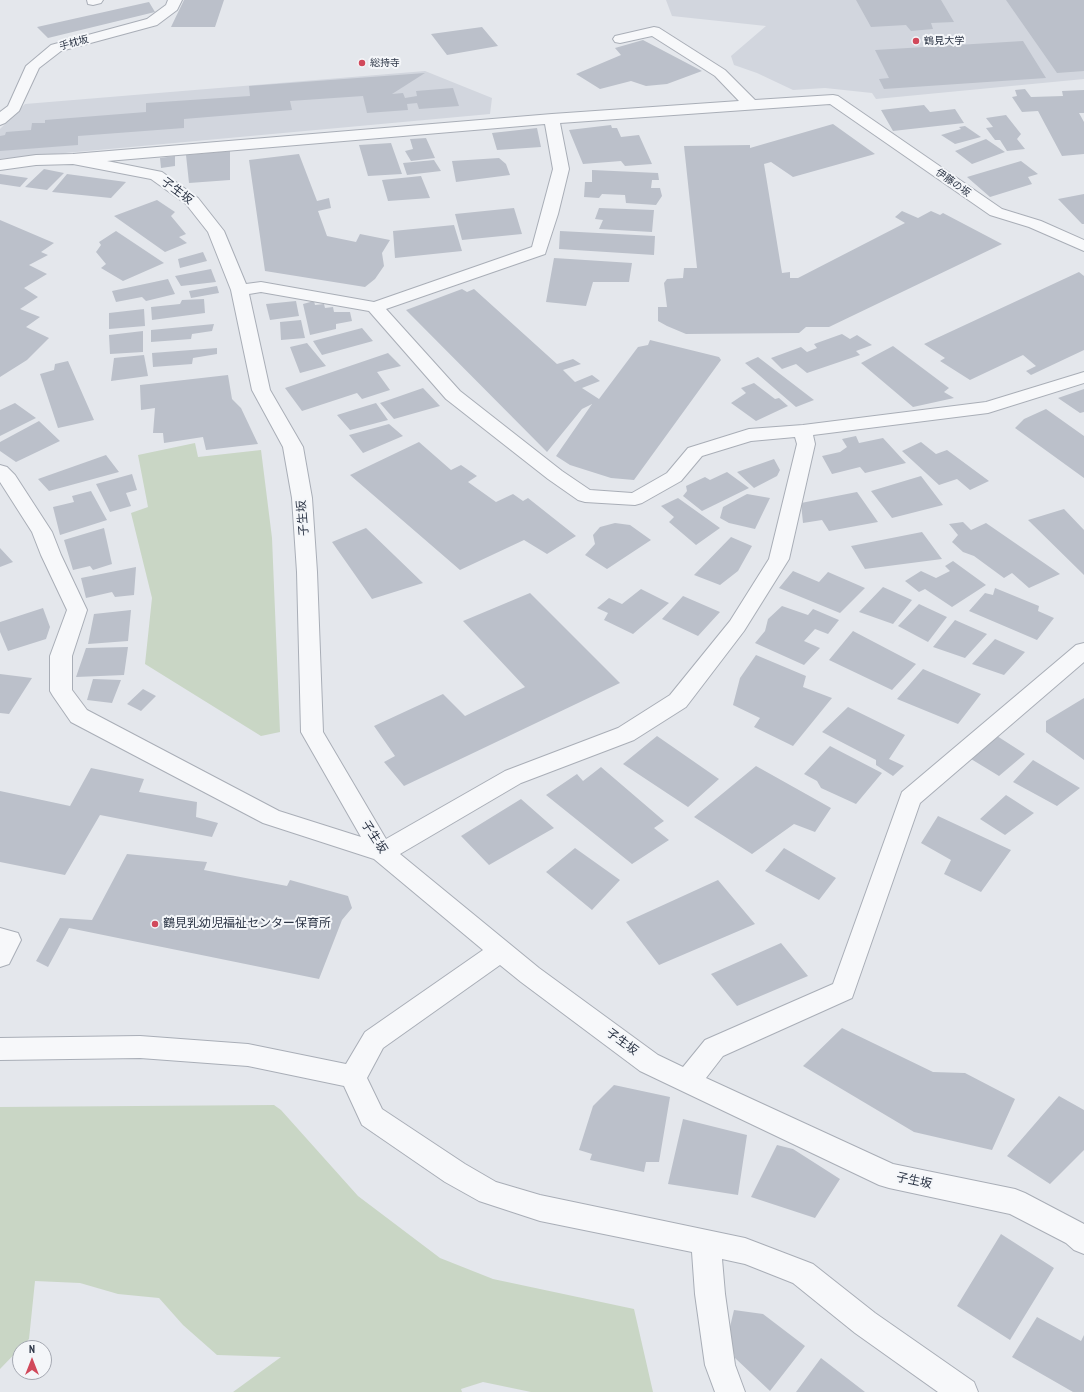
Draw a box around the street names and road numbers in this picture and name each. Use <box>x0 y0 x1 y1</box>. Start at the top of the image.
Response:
street label: 手枕坂 <box>58 33 90 53</box>
street label: 伊藤の坂 <box>933 167 973 199</box>
street label: 子生坂 <box>158 174 196 208</box>
street label: 子生坂 <box>294 499 312 537</box>
street label: 子生坂 <box>358 818 390 856</box>
street label: 子生坂 <box>603 1026 641 1058</box>
street label: 子生坂 <box>895 1170 933 1192</box>

